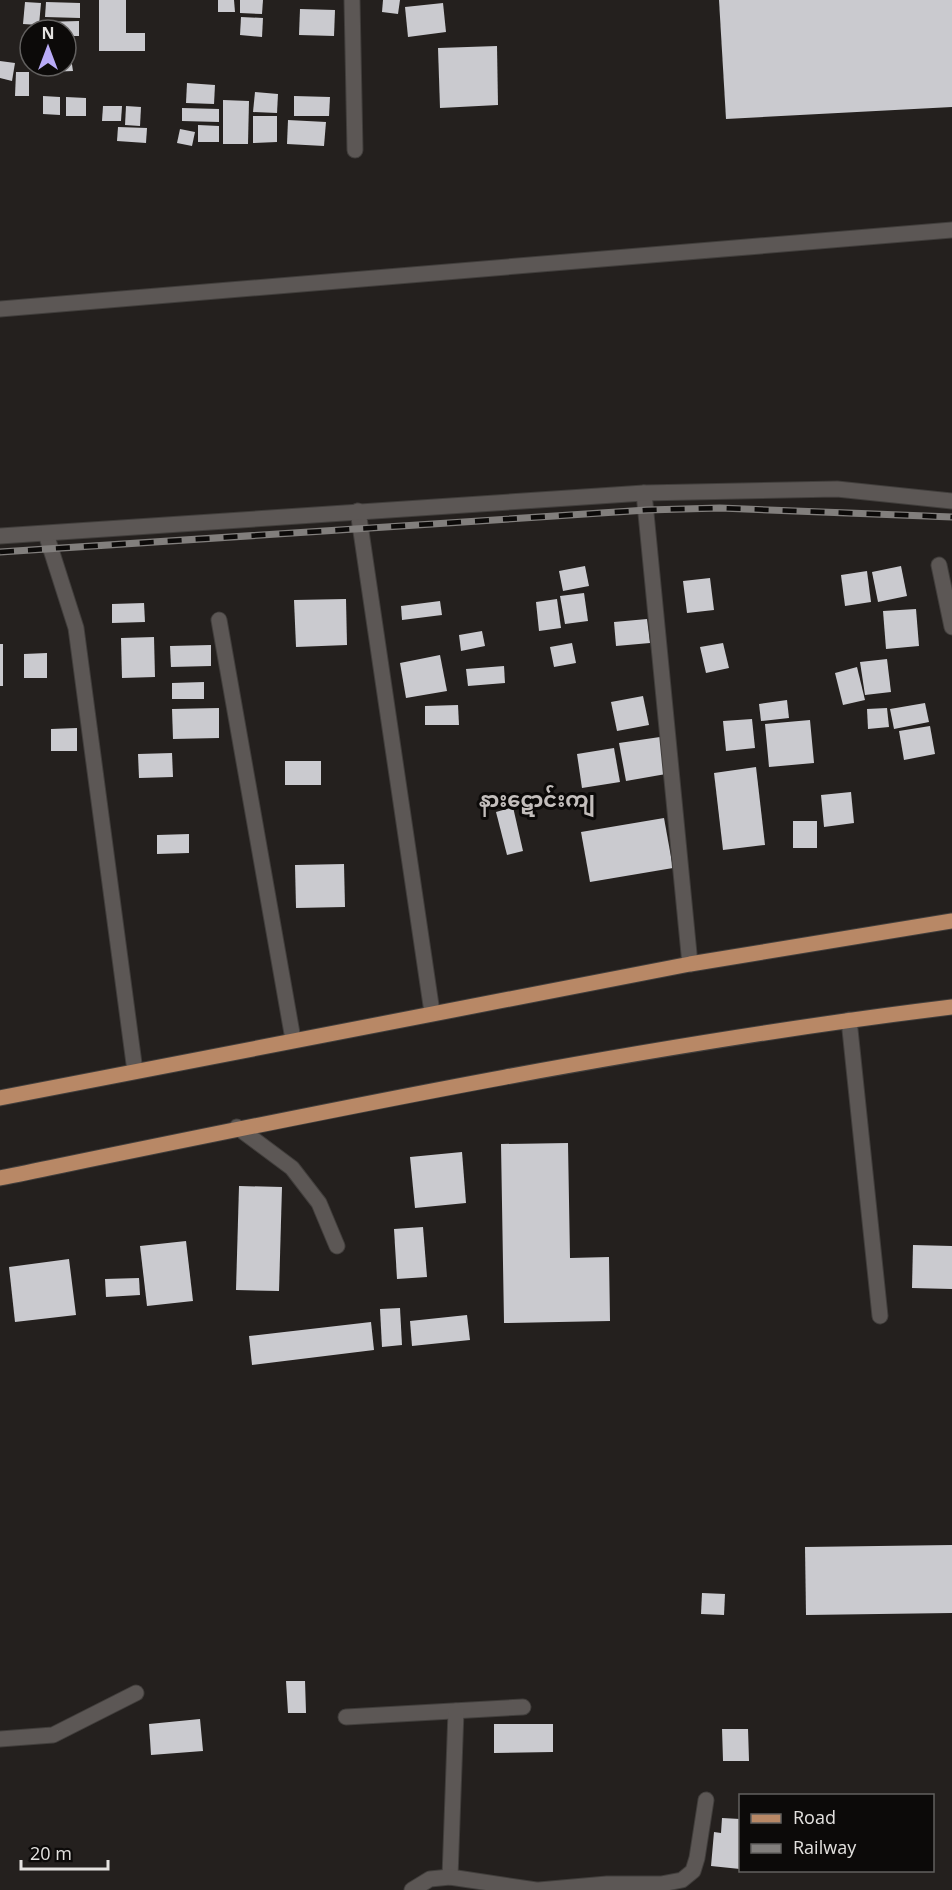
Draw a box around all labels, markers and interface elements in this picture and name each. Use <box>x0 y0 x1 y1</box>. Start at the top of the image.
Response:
north arrow <box>18 18 78 78</box>
text: N <box>41 22 55 44</box>
district label: နားဋောင်းကျ <box>479 784 595 818</box>
legend <box>739 1794 934 1872</box>
text: Road <box>793 1805 836 1829</box>
scale bar <box>21 1833 108 1871</box>
text: Railway <box>793 1835 857 1859</box>
text: 20 m <box>30 1841 72 1865</box>

